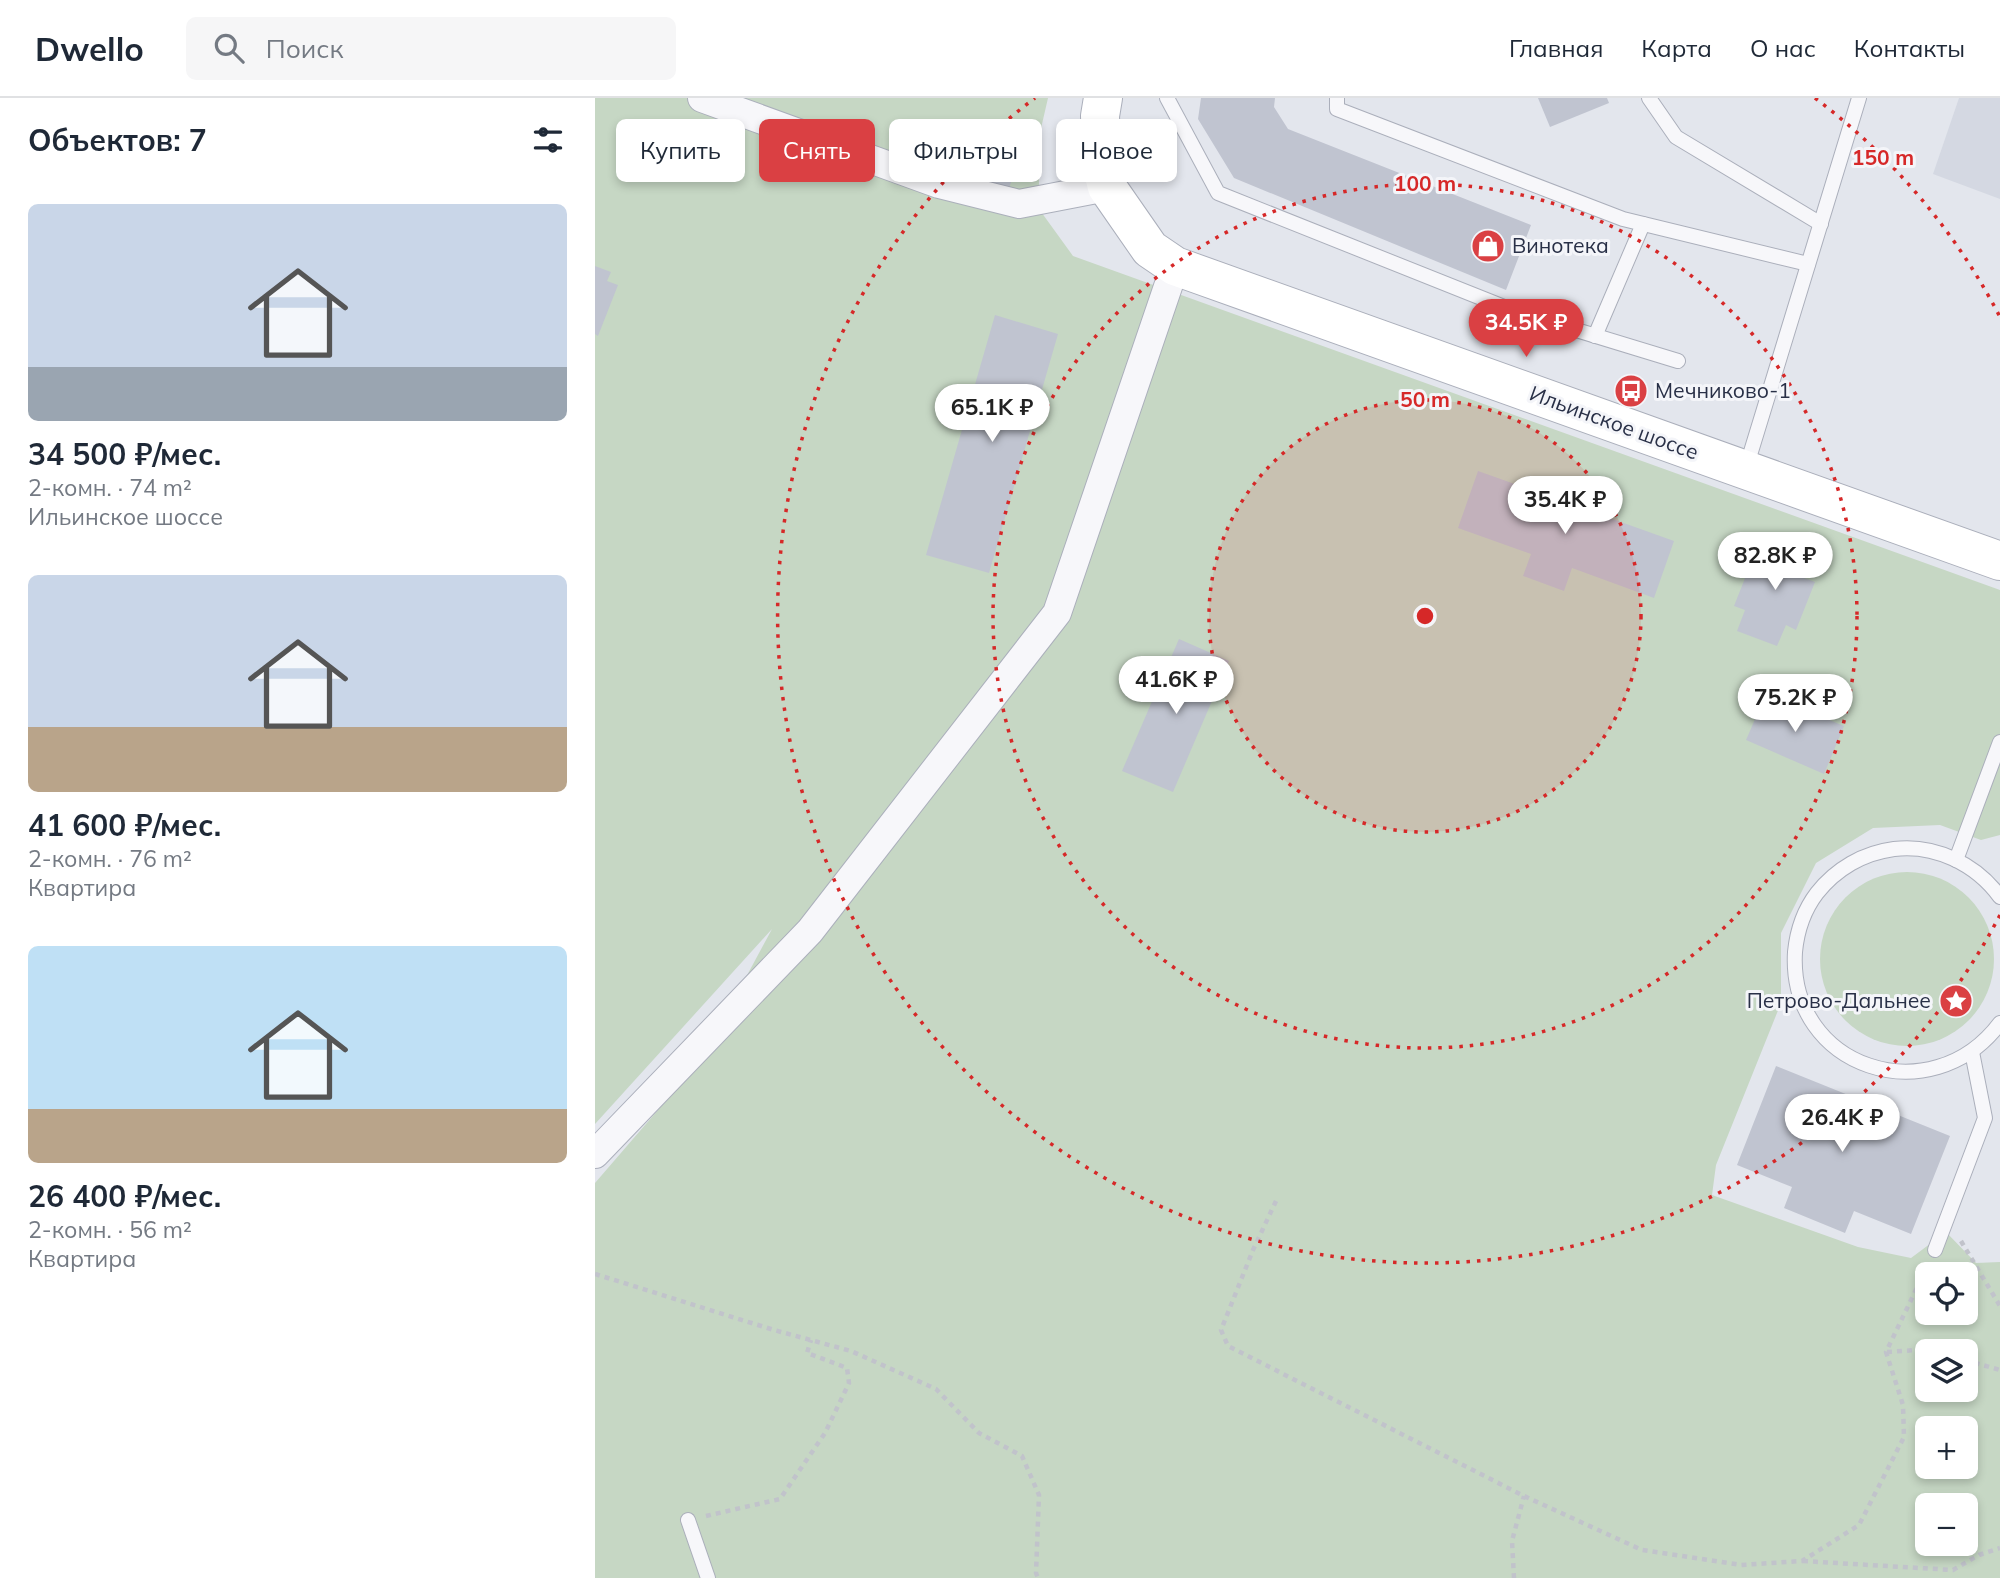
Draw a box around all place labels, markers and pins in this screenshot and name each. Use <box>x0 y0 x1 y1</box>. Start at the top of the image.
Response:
shop icon: Винотека <box>1469 227 1507 265</box>
place label: Винотека <box>1512 232 1609 258</box>
pin: 34.5K ₽ <box>1461 300 1591 359</box>
bus stop icon: Мечниково-1 <box>1612 372 1650 410</box>
place label: Мечниково-1 <box>1655 377 1791 403</box>
pin: 65.1K ₽ <box>927 384 1057 444</box>
pin: 35.4K ₽ <box>1500 476 1630 536</box>
pin: 82.8K ₽ <box>1710 532 1840 592</box>
centre of rings <box>1413 604 1437 628</box>
pin: 41.6K ₽ <box>1111 656 1241 716</box>
pin: 75.2K ₽ <box>1730 674 1860 734</box>
place icon: Петрово-Дальнее <box>1937 982 1975 1020</box>
place label: Петрово-Дальнее <box>1747 987 1931 1013</box>
pin: 26.4K ₽ <box>1777 1094 1907 1154</box>

